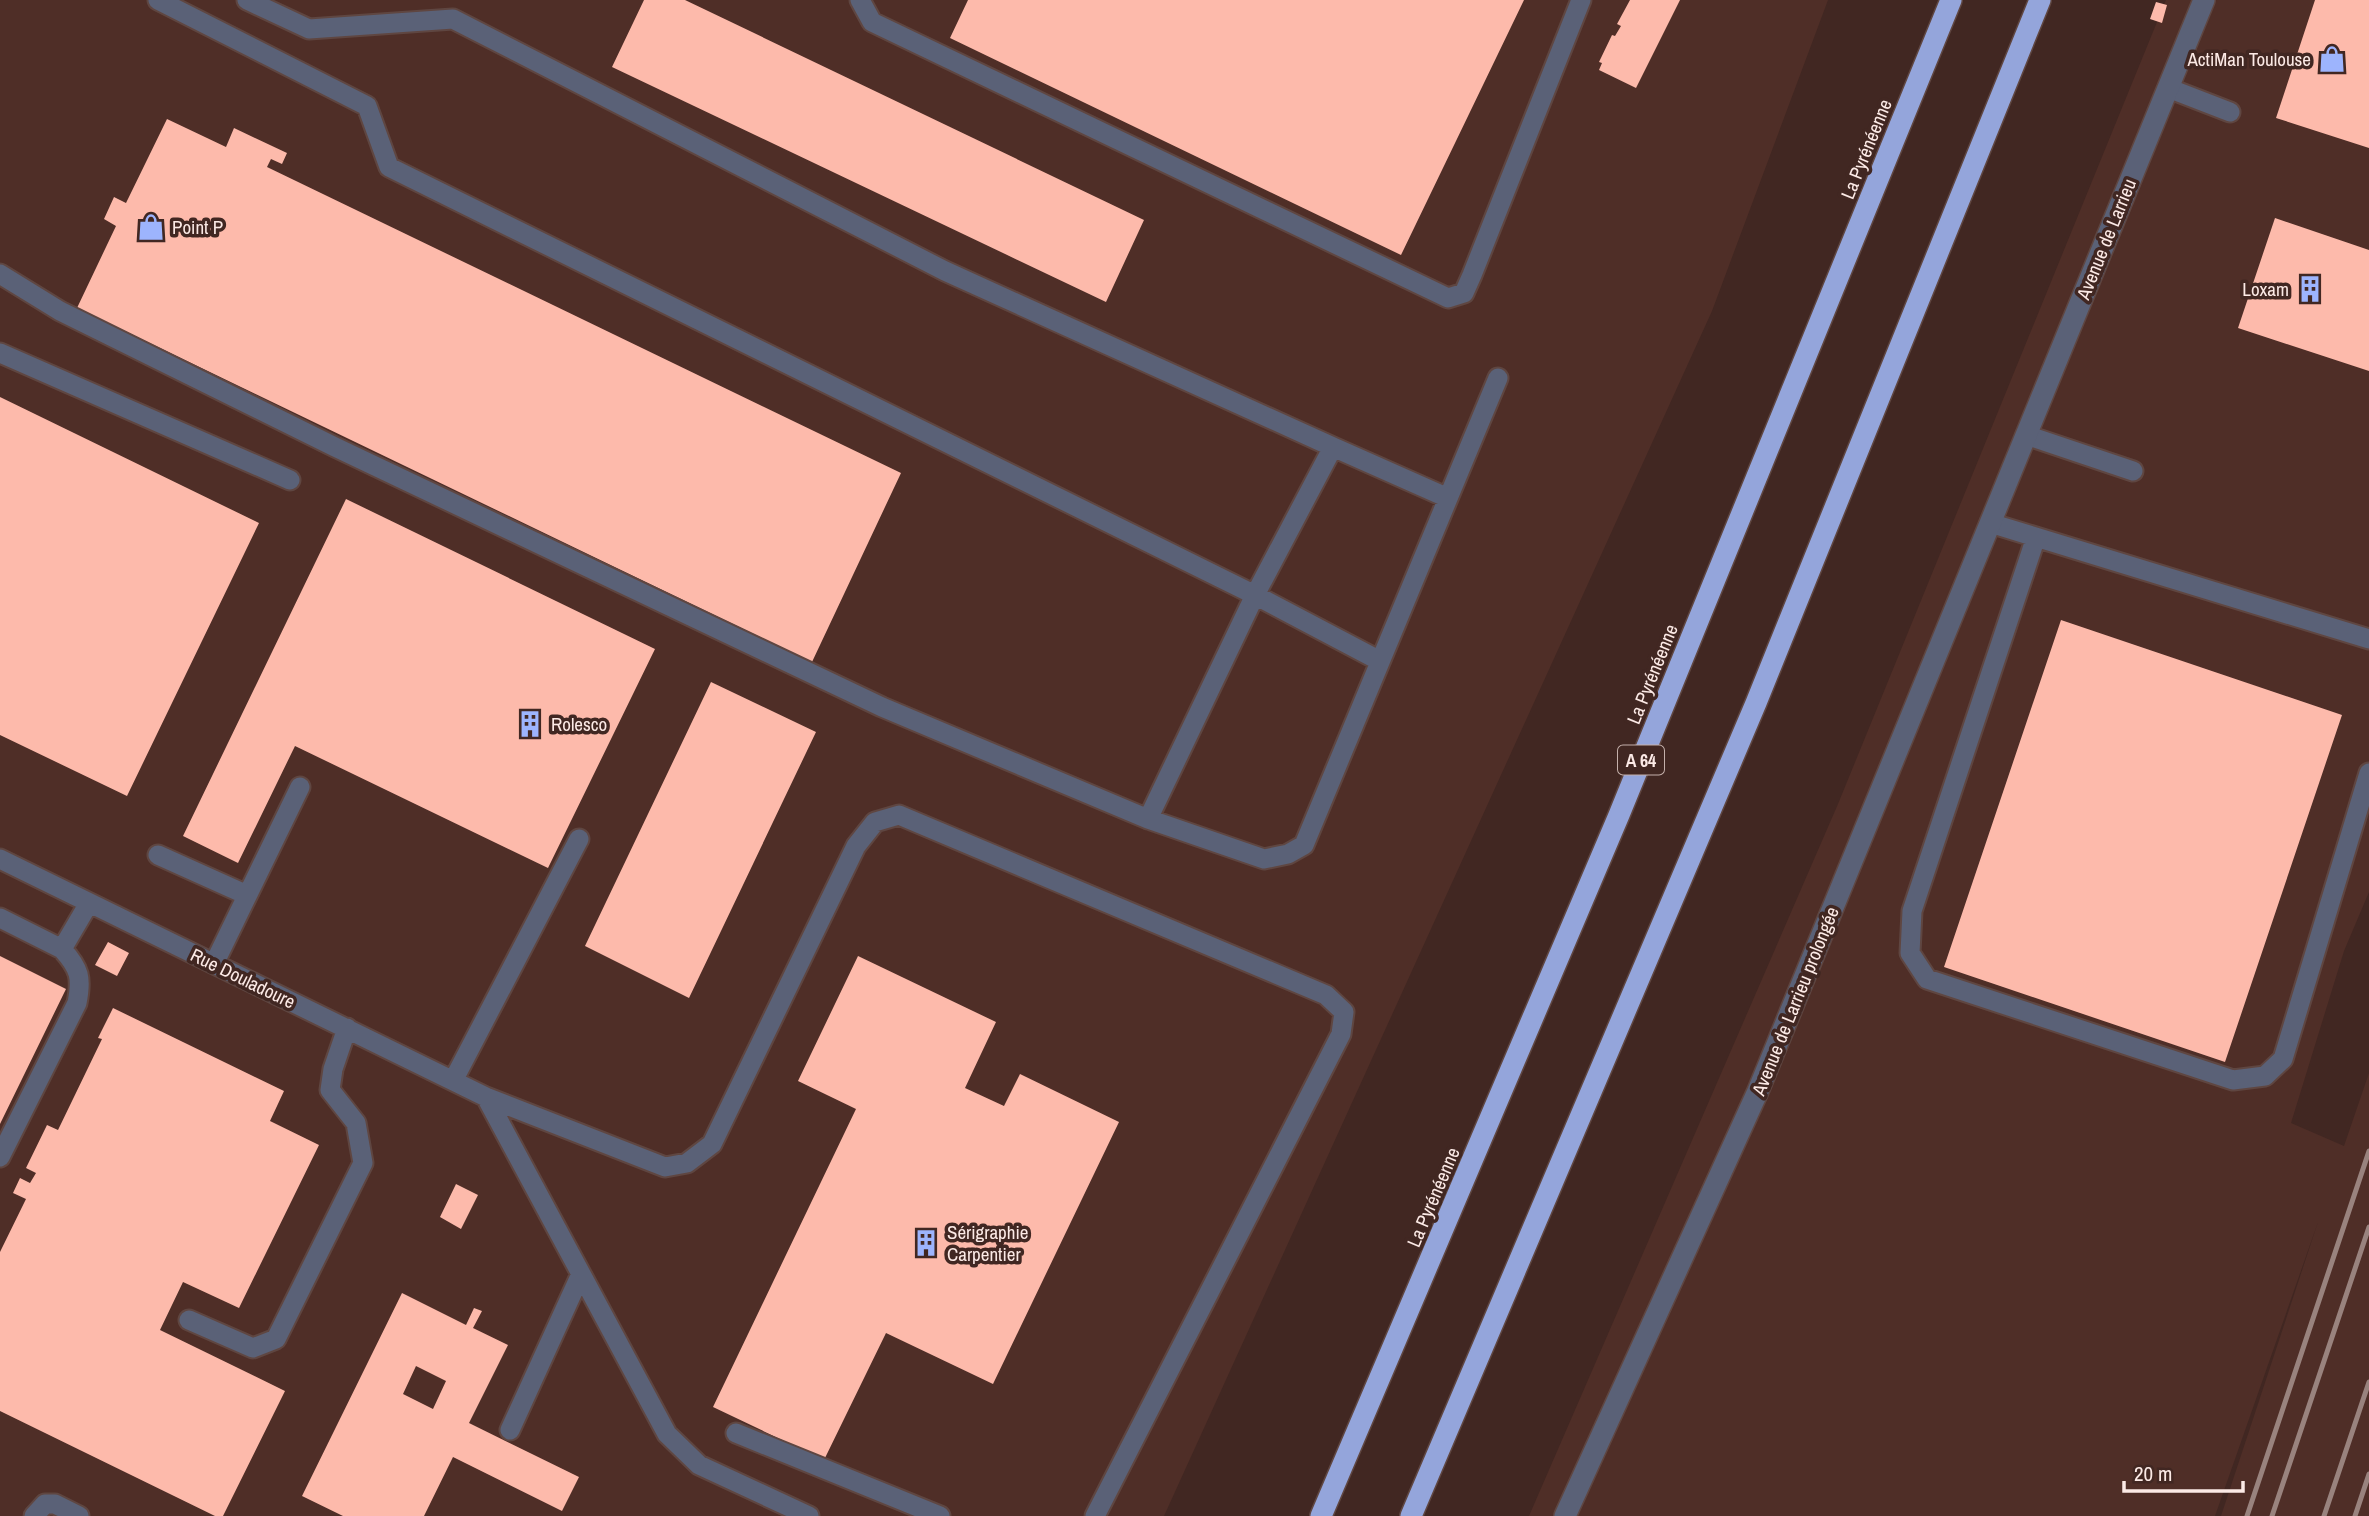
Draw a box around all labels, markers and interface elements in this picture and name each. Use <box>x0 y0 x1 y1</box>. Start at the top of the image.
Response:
shop icon: ActiMan Toulouse <box>2317 44 2347 74</box>
place label: ActiMan Toulouse <box>2186 46 2311 72</box>
street label: La Pyrénéenne <box>1834 95 1898 203</box>
street label: Avenue de Larrieu <box>2070 175 2142 304</box>
shop icon: Point P <box>136 212 166 242</box>
place label: Point P <box>172 214 223 240</box>
building icon: Loxam <box>2295 274 2325 304</box>
place label: Loxam <box>2242 276 2289 302</box>
street label: La Pyrénéenne <box>1620 620 1684 728</box>
building icon: Rolesco <box>515 709 545 739</box>
place label: Rolesco <box>551 711 607 737</box>
road number: A 64 <box>1618 746 1664 774</box>
street label: Avenue de Larrieu prolongée <box>1745 903 1845 1100</box>
street label: Rue Douladoure <box>186 941 300 1015</box>
street label: La Pyrénéenne <box>1400 1143 1466 1251</box>
place label: Sérigraphie Carpentier <box>947 1219 1028 1267</box>
building icon: Sérigraphie Carpentier <box>911 1228 941 1258</box>
scale bar <box>2124 1450 2243 1494</box>
text: 20 m <box>2134 1459 2172 1488</box>

